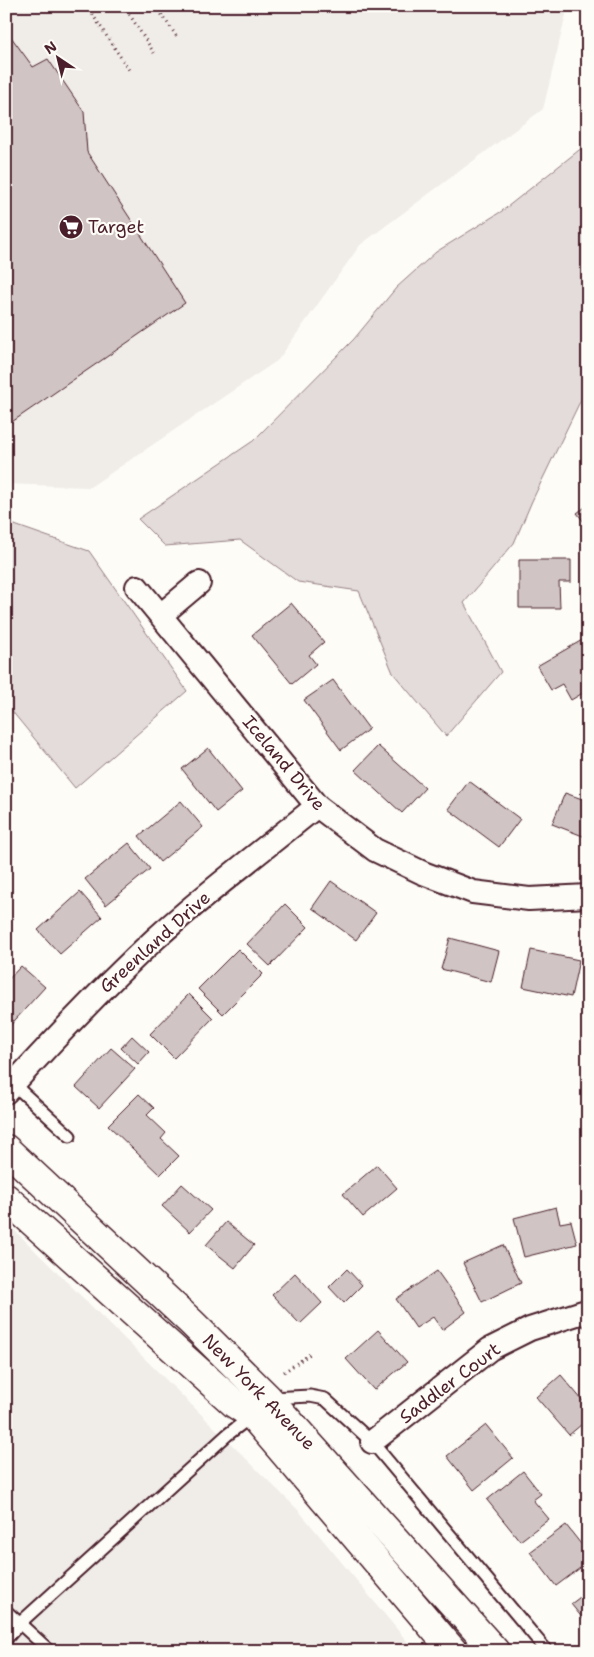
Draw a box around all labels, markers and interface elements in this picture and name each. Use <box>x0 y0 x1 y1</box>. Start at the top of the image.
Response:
north arrow <box>32 32 82 82</box>
text: N <box>41 37 60 58</box>
supermarket icon: Target <box>58 214 84 240</box>
place label: Target <box>88 215 144 239</box>
street label: Iceland Drive <box>237 710 331 816</box>
street label: Greenland Drive <box>94 886 216 998</box>
street label: New York Avenue <box>197 1329 321 1455</box>
street label: Saddler Court <box>395 1337 506 1429</box>

